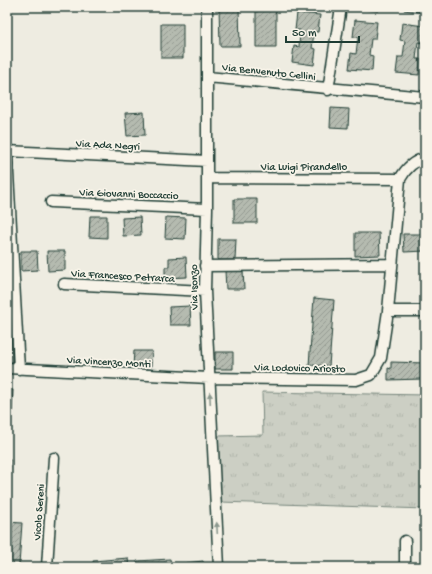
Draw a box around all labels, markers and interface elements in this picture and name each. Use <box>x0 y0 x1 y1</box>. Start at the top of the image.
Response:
scale bar <box>286 18 359 44</box>
text: 50 m <box>292 27 317 41</box>
street label: Via Benvenuto Cellini <box>220 62 316 84</box>
street label: Via Ada Negri <box>74 138 140 154</box>
street label: Via Luigi Pirandello <box>260 162 347 174</box>
street label: Via Giovanni Boccaccio <box>78 187 179 203</box>
street label: Via Isonzo <box>189 264 201 311</box>
street label: Via Francesco Petrarca <box>70 268 176 286</box>
street label: Via Vincenzo Monti <box>66 355 151 371</box>
street label: Via Lodovico Ariosto <box>253 362 346 376</box>
one-way arrow <box>207 391 213 404</box>
street label: Vicolo Sereni <box>32 483 48 542</box>
one-way arrow <box>214 522 221 534</box>

